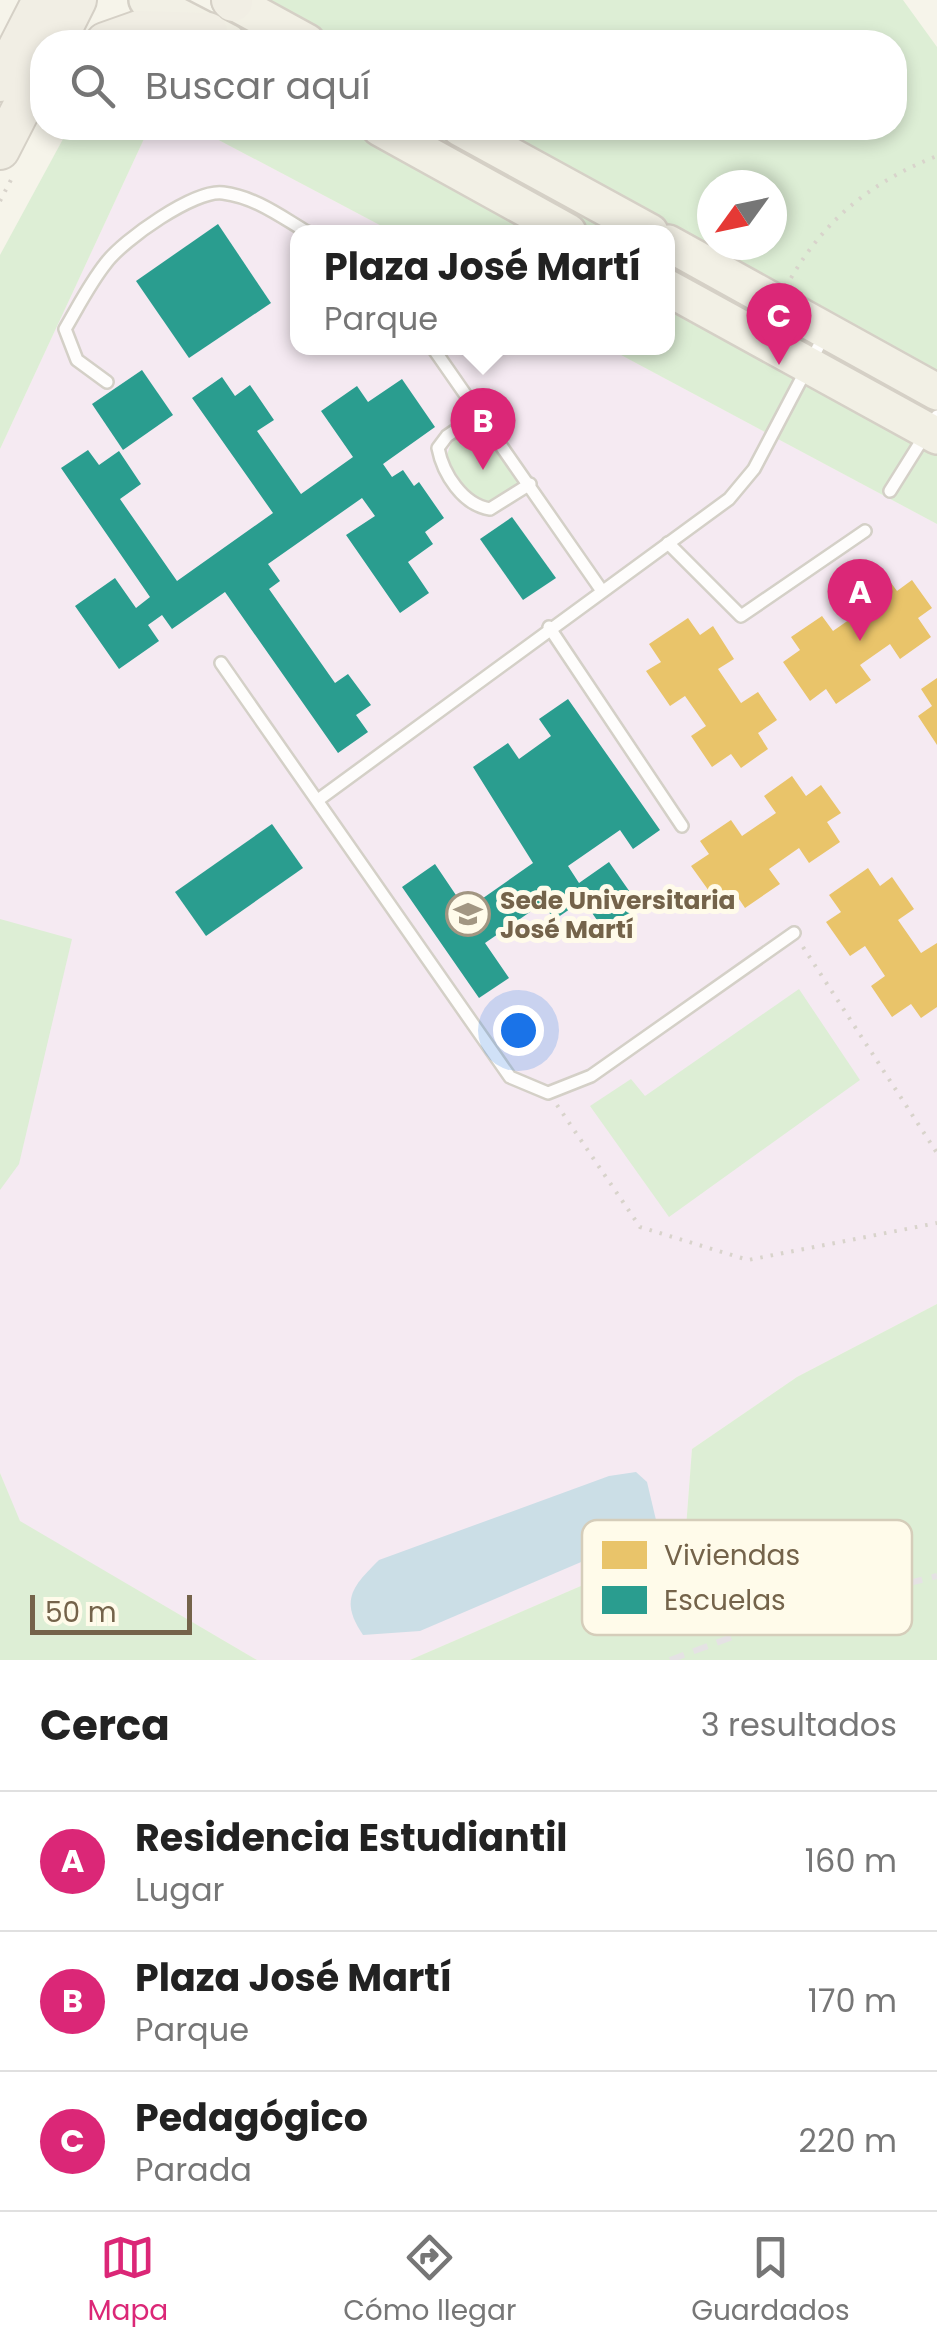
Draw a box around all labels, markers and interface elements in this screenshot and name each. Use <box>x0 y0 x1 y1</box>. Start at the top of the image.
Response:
search box <box>30 30 907 140</box>
icon: search <box>65 58 120 113</box>
text: Buscar aquí <box>145 59 371 112</box>
north arrow <box>697 170 787 260</box>
popup <box>290 225 675 355</box>
text: Plaza José Martí <box>324 240 641 293</box>
pin: C <box>746 282 812 365</box>
text: Parque <box>324 296 438 341</box>
pin: B <box>450 388 516 470</box>
pin: A <box>828 558 892 641</box>
place label: Sede Universitaria José Martí <box>500 883 736 947</box>
school or university icon: Sede Universitaria José Martí <box>445 891 491 937</box>
your location <box>493 1005 544 1056</box>
legend <box>582 1520 912 1635</box>
text: Viviendas <box>664 1536 800 1575</box>
text: Escuelas <box>664 1581 786 1620</box>
scale bar <box>30 1590 192 1634</box>
text: 50 m <box>45 1593 116 1632</box>
text: Cerca <box>40 1696 170 1755</box>
text: 3 resultados <box>701 1702 897 1747</box>
text: Residencia Estudiantil <box>135 1811 568 1864</box>
text: A <box>61 1838 84 1883</box>
text: 160 m <box>805 1838 897 1883</box>
text: Lugar <box>135 1867 225 1912</box>
text: Plaza José Martí <box>135 1951 452 2004</box>
text: B <box>62 1978 83 2023</box>
text: 170 m <box>808 1978 897 2023</box>
text: Parque <box>135 2007 249 2052</box>
text: Pedagógico <box>135 2091 368 2144</box>
text: C <box>60 2118 85 2163</box>
text: 220 m <box>799 2118 897 2163</box>
text: Parada <box>135 2147 252 2192</box>
tab: Mapa <box>87 2230 168 2332</box>
tab: Cómo llegar <box>343 2230 516 2332</box>
tab: Guardados <box>691 2230 850 2332</box>

